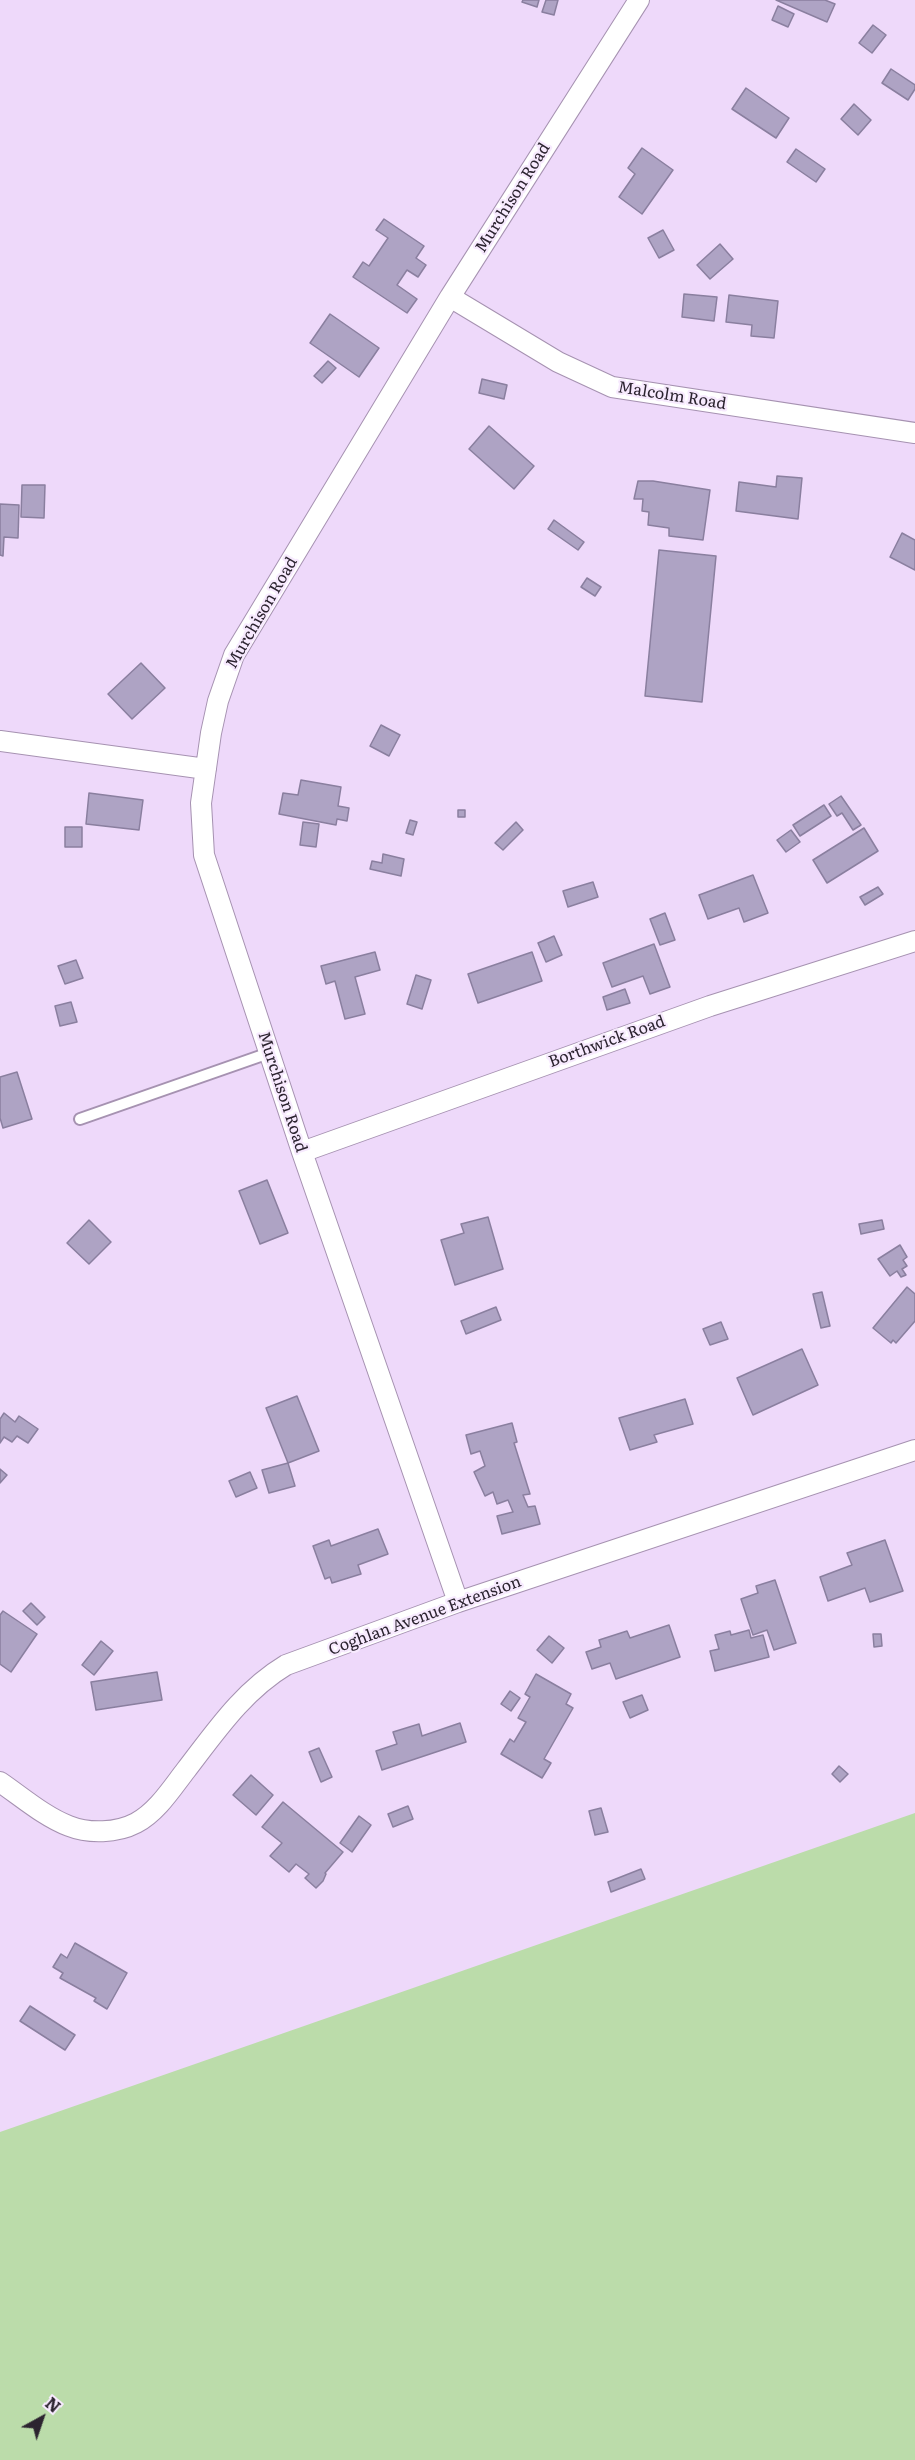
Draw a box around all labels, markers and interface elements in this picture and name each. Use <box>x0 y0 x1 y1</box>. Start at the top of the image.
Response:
street label: Murchison Road <box>472 140 554 256</box>
street label: Malcolm Road <box>616 378 728 414</box>
street label: Murchison Road <box>222 554 302 672</box>
street label: Borthwick Road <box>546 1012 668 1072</box>
street label: Murchison Road <box>253 1029 311 1155</box>
street label: Coghlan Avenue Extension <box>326 1572 524 1660</box>
north arrow <box>12 2388 72 2448</box>
text: N <box>41 2391 66 2418</box>

